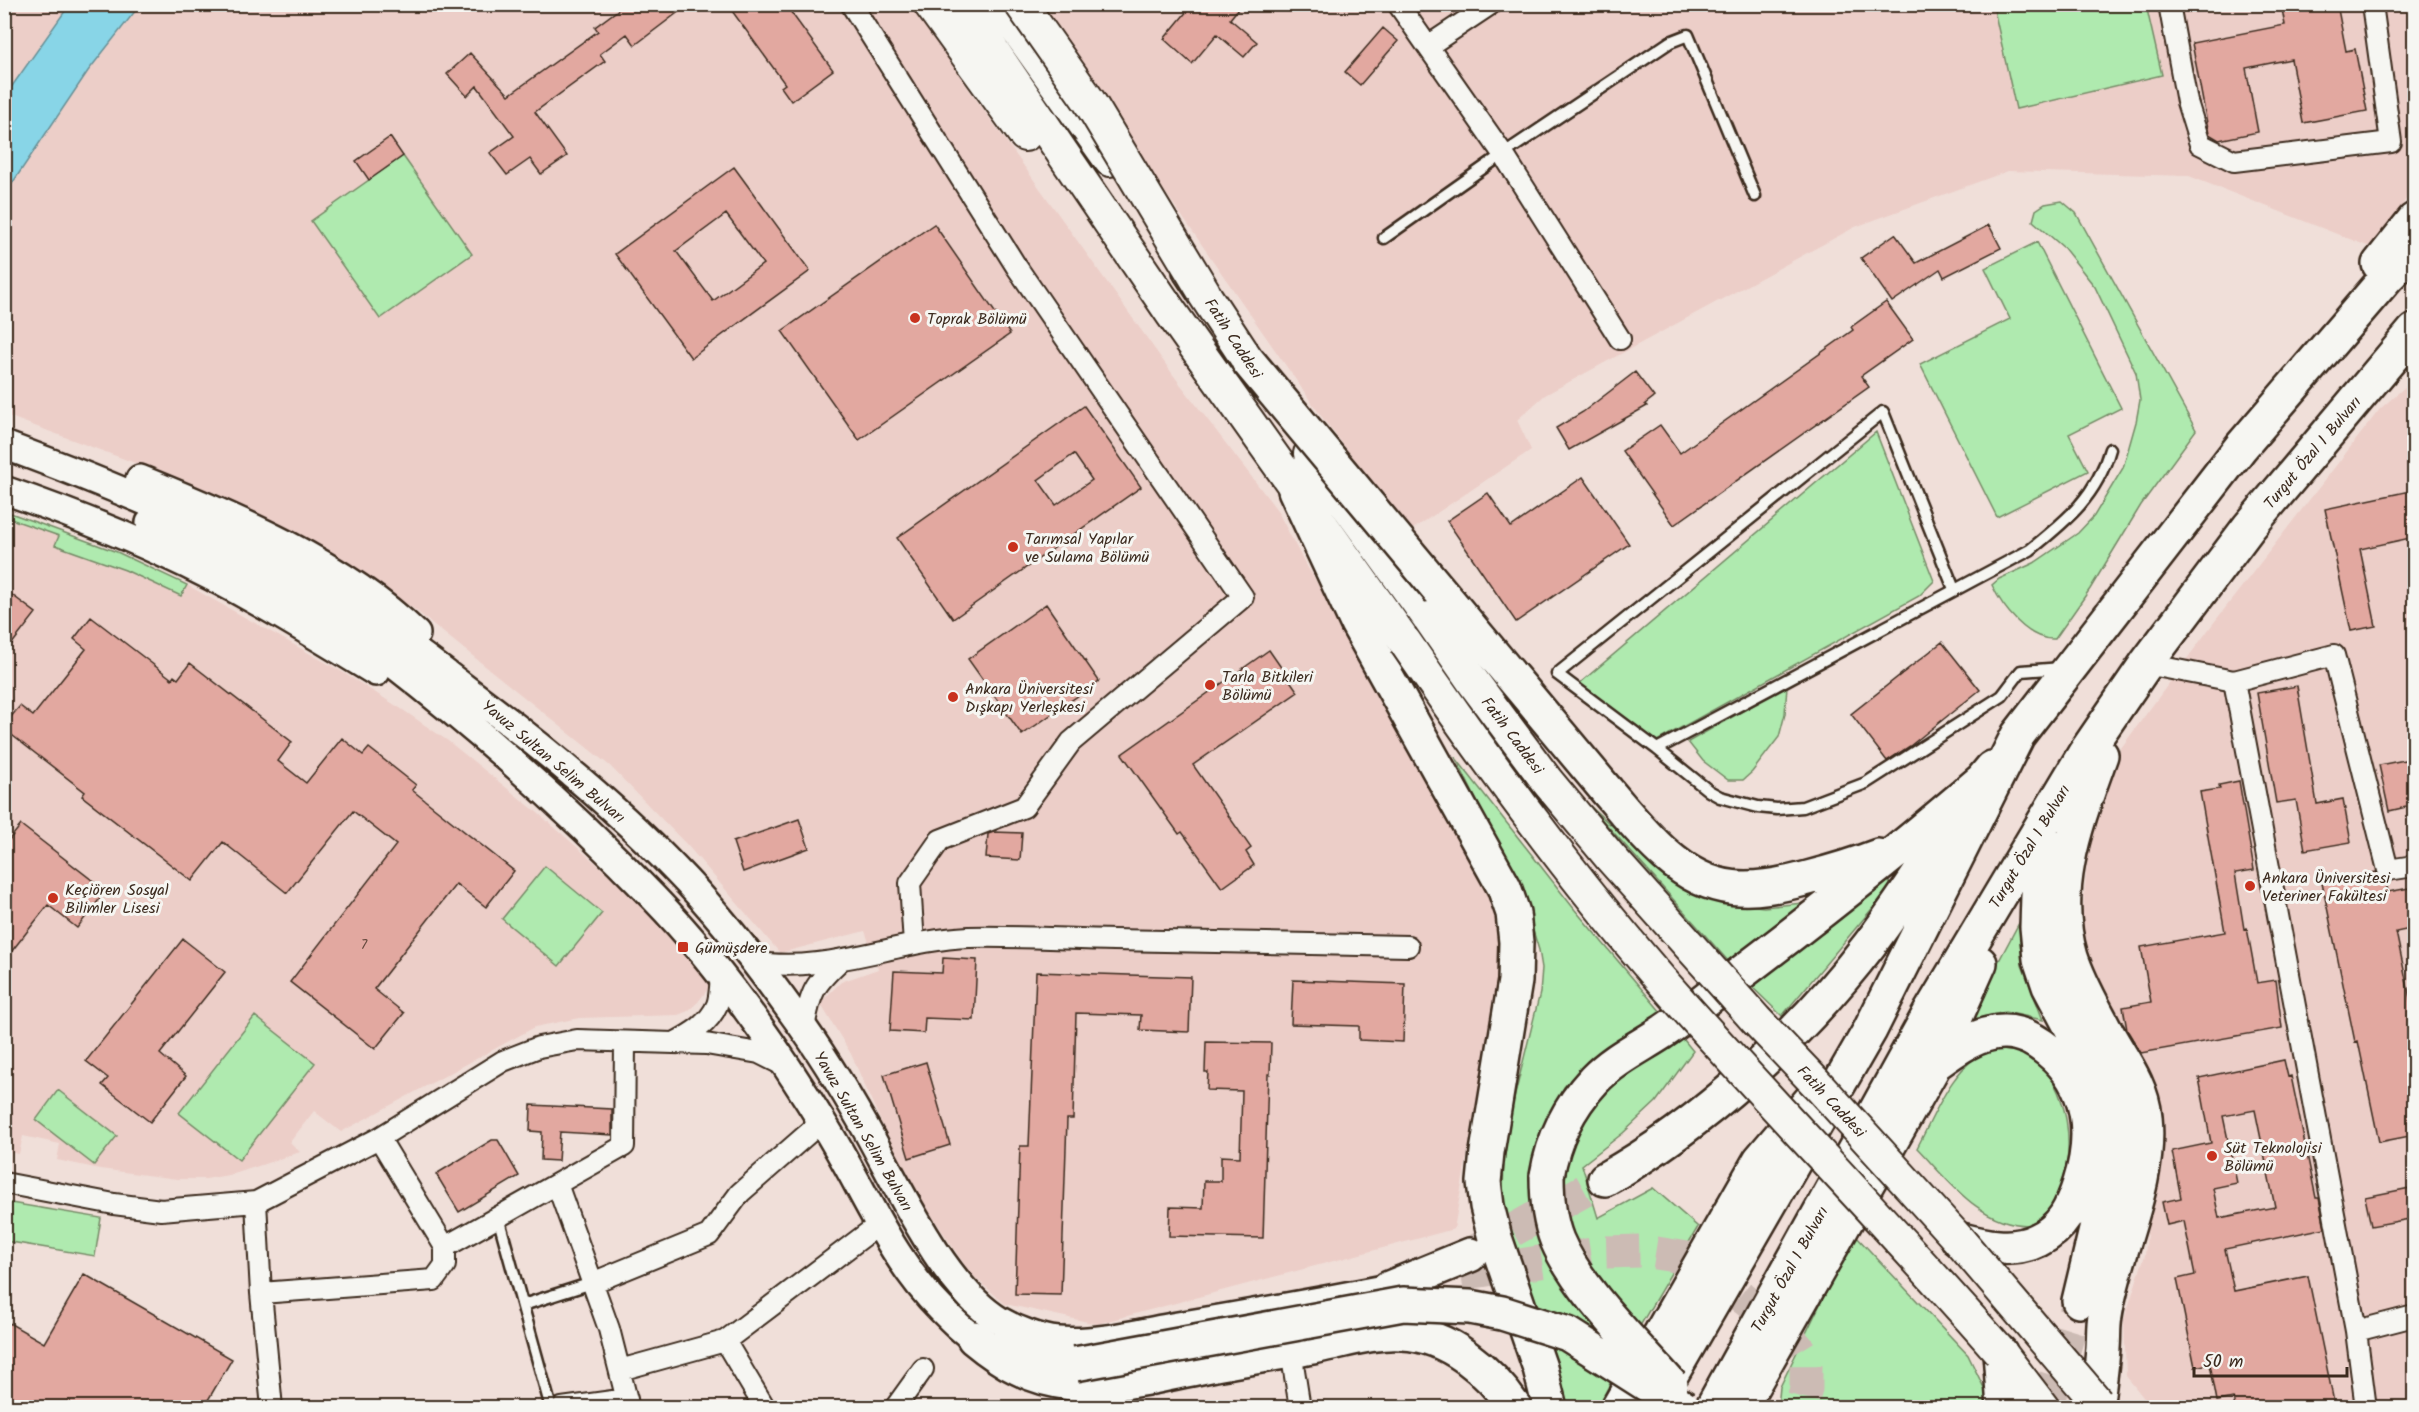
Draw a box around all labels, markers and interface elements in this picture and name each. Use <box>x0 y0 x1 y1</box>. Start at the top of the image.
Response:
street label: Fatih Caddesi <box>1197 294 1269 385</box>
place label: Toprak Bölümü <box>927 307 1027 332</box>
marker: Toprak Bölümü <box>908 311 922 325</box>
street label: Turgut Özal 1 Bulvarı <box>2258 391 2368 515</box>
place label: Tarımsal Yapılar ve Sulama Bölümü <box>1025 527 1149 570</box>
marker: Tarımsal Yapılar ve Sulama Bölümü <box>1006 540 1020 554</box>
place label: Tarla Bitkileri Bölümü <box>1222 665 1314 708</box>
place label: Ankara Üniversitesi Dışkapı Yerleşkesi <box>965 677 1094 720</box>
marker: Tarla Bitkileri Bölümü <box>1203 678 1217 692</box>
marker: Ankara Üniversitesi Dışkapı Yerleşkesi <box>946 690 960 704</box>
street label: Fatih Caddesi <box>1474 692 1550 781</box>
street label: Yavuz Sultan Selim Bulvarı <box>475 694 631 830</box>
street label: Turgut Özal 1 Bulvarı <box>1983 780 2077 914</box>
place label: Ankara Üniversitesi Veteriner Fakültesi <box>2262 866 2391 909</box>
place label: Keçiören Sosyal Bilimler Lisesi <box>65 878 169 921</box>
marker: Ankara Üniversitesi Veteriner Fakültesi <box>2243 879 2257 893</box>
marker: Keçiören Sosyal Bilimler Lisesi <box>46 891 60 905</box>
house number: 7 <box>361 934 368 956</box>
place label: Gümüşdere <box>695 936 767 961</box>
marker: Gümüşdere <box>676 940 690 954</box>
street label: Yavuz Sultan Selim Bulvarı <box>807 1047 919 1217</box>
street label: Fatih Caddesi <box>1790 1060 1872 1145</box>
place label: Süt Teknolojisi Bölümü <box>2224 1136 2323 1179</box>
marker: Süt Teknolojisi Bölümü <box>2205 1149 2219 1163</box>
street label: Turgut Özal 1 Bulvarı <box>1745 1202 1835 1337</box>
scale bar <box>2194 1340 2347 1378</box>
text: 50 m <box>2203 1348 2243 1377</box>

